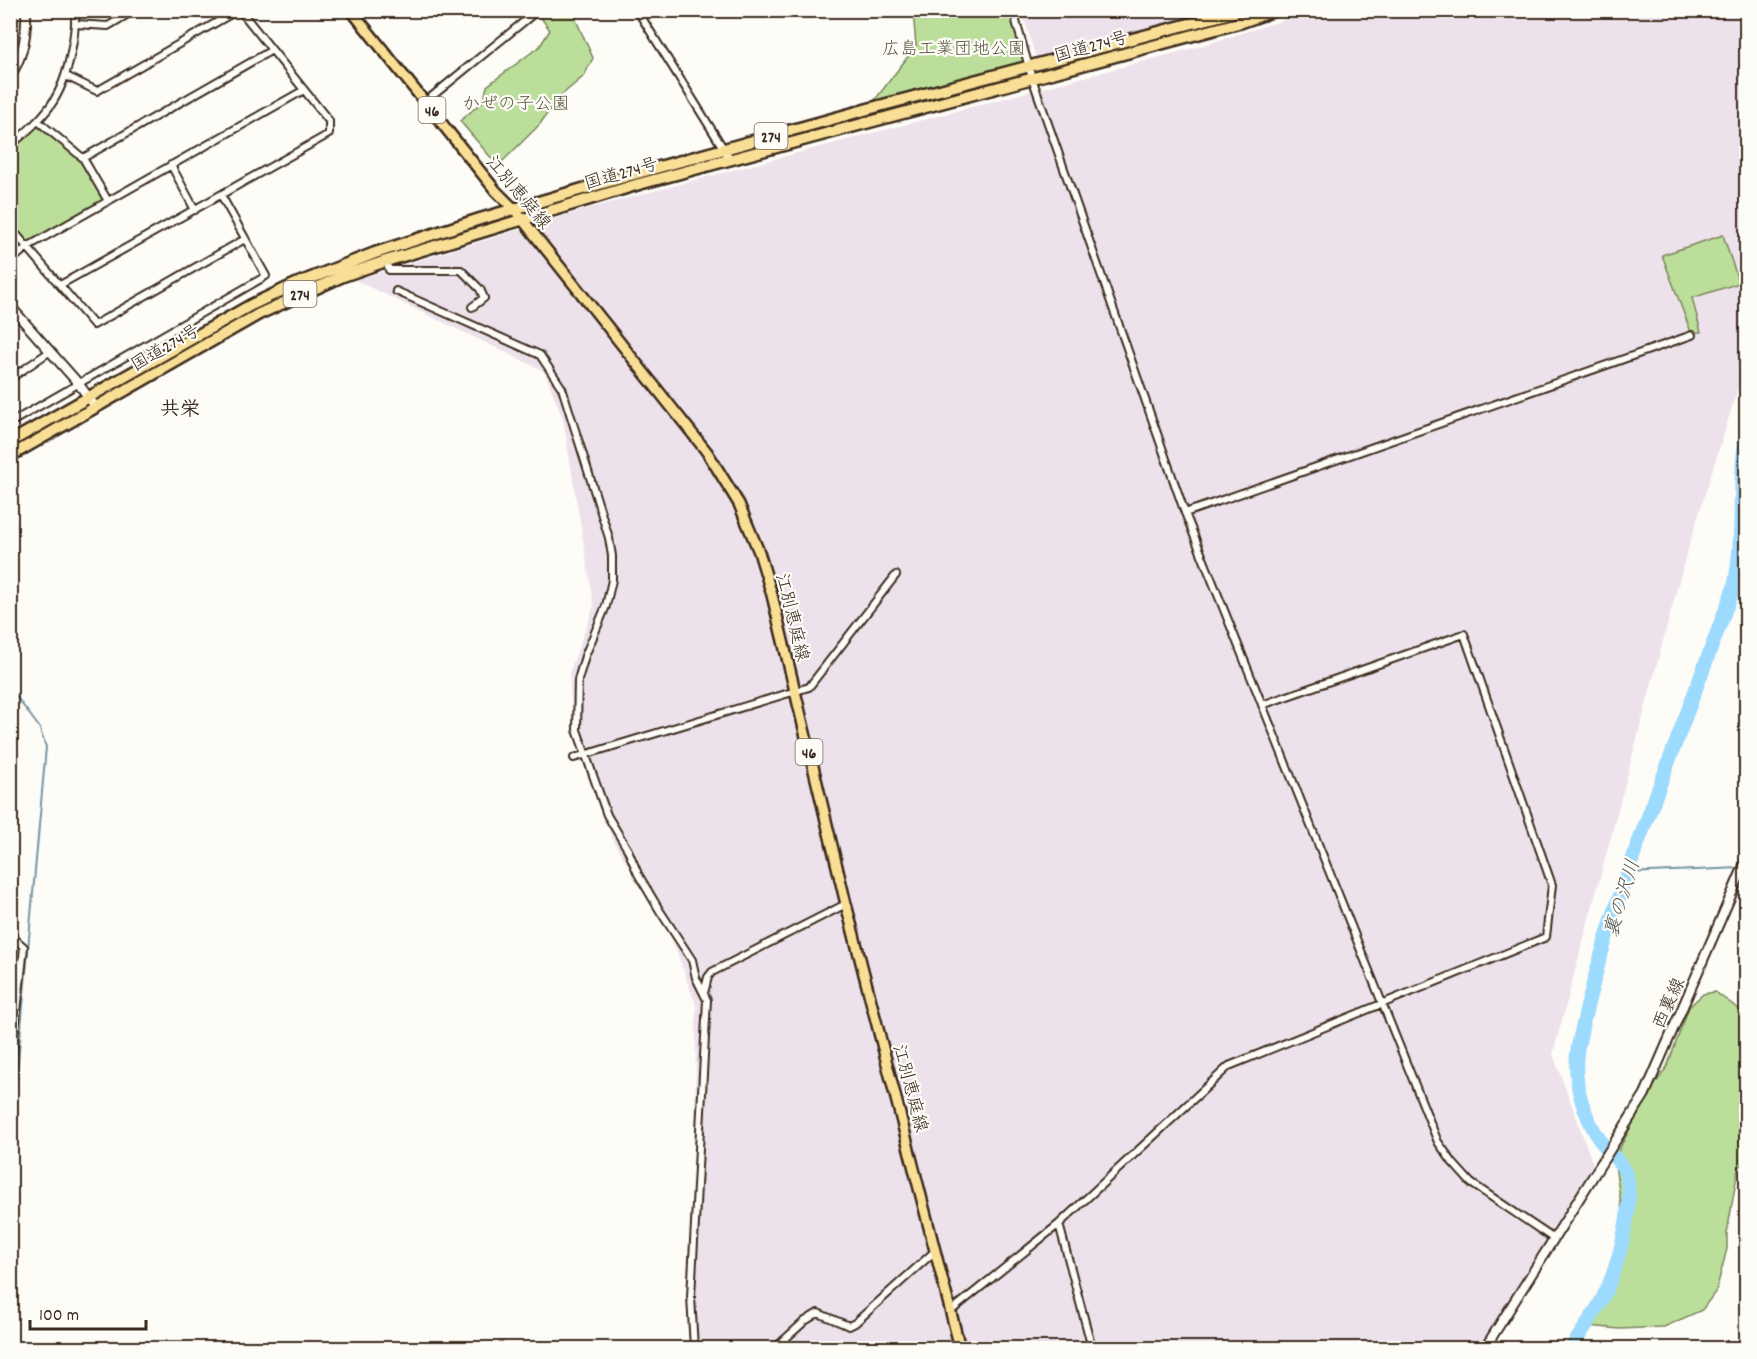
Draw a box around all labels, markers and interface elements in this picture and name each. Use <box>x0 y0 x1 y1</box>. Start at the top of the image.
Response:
street label: 国道274号 <box>1052 26 1132 70</box>
park label: 広島工業団地公園 <box>882 38 1026 63</box>
park label: かぜの子公園 <box>462 93 570 118</box>
road number: 46 <box>418 97 446 123</box>
road number: 274 <box>754 123 788 149</box>
street label: 江別恵庭線 <box>479 151 556 236</box>
street label: 国道274号 <box>582 153 662 198</box>
road number: 274 <box>284 281 316 307</box>
street label: 国道274号 <box>127 319 206 379</box>
district label: 共栄 <box>160 397 200 425</box>
street label: 江別恵庭線 <box>768 571 814 664</box>
road number: 46 <box>796 739 822 765</box>
water label: 裏の沢川 <box>1599 857 1649 941</box>
street label: 西裏線 <box>1648 974 1693 1034</box>
street label: 江別恵庭線 <box>885 1042 932 1135</box>
scale bar <box>30 1293 146 1331</box>
text: 100 m <box>39 1304 79 1329</box>

